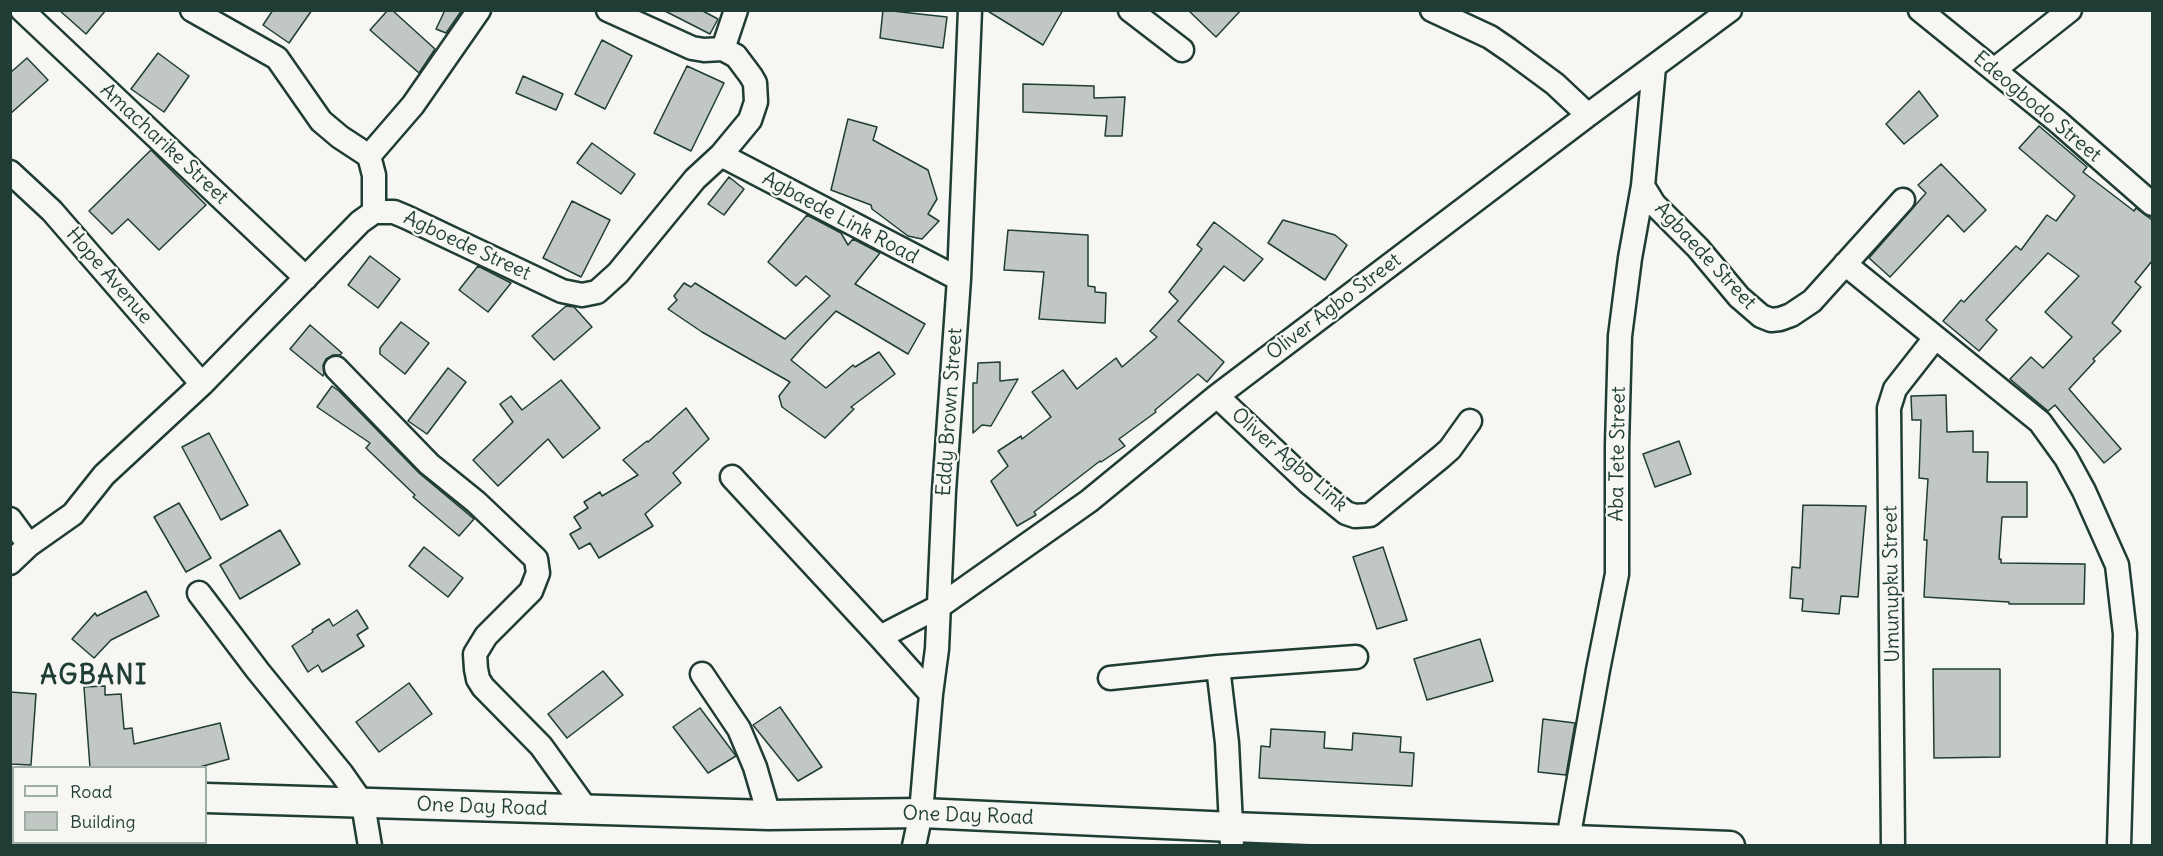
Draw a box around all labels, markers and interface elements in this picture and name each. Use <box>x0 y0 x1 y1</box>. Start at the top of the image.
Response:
street label: Edeogbodo Street <box>1968 46 2106 168</box>
street label: Amacharike Street <box>95 78 233 210</box>
street label: Agbaede Link Road <box>758 167 922 269</box>
street label: Agbaede Street <box>1649 197 1761 315</box>
street label: Agboede Street <box>400 206 534 286</box>
street label: Hope Avenue <box>61 223 157 329</box>
street label: Oliver Agbo Street <box>1262 249 1406 365</box>
street label: Eddy Brown Street <box>932 327 968 497</box>
street label: Aba Tete Street <box>1605 386 1631 522</box>
street label: Oliver Agbo Link <box>1226 403 1352 517</box>
street label: Umunupku Street <box>1879 505 1905 663</box>
district label: AGBANI <box>40 661 148 693</box>
legend <box>12 766 207 844</box>
text: Road <box>70 780 112 803</box>
street label: One Day Road <box>416 793 548 821</box>
street label: One Day Road <box>902 802 1034 830</box>
text: Building <box>70 810 135 833</box>

